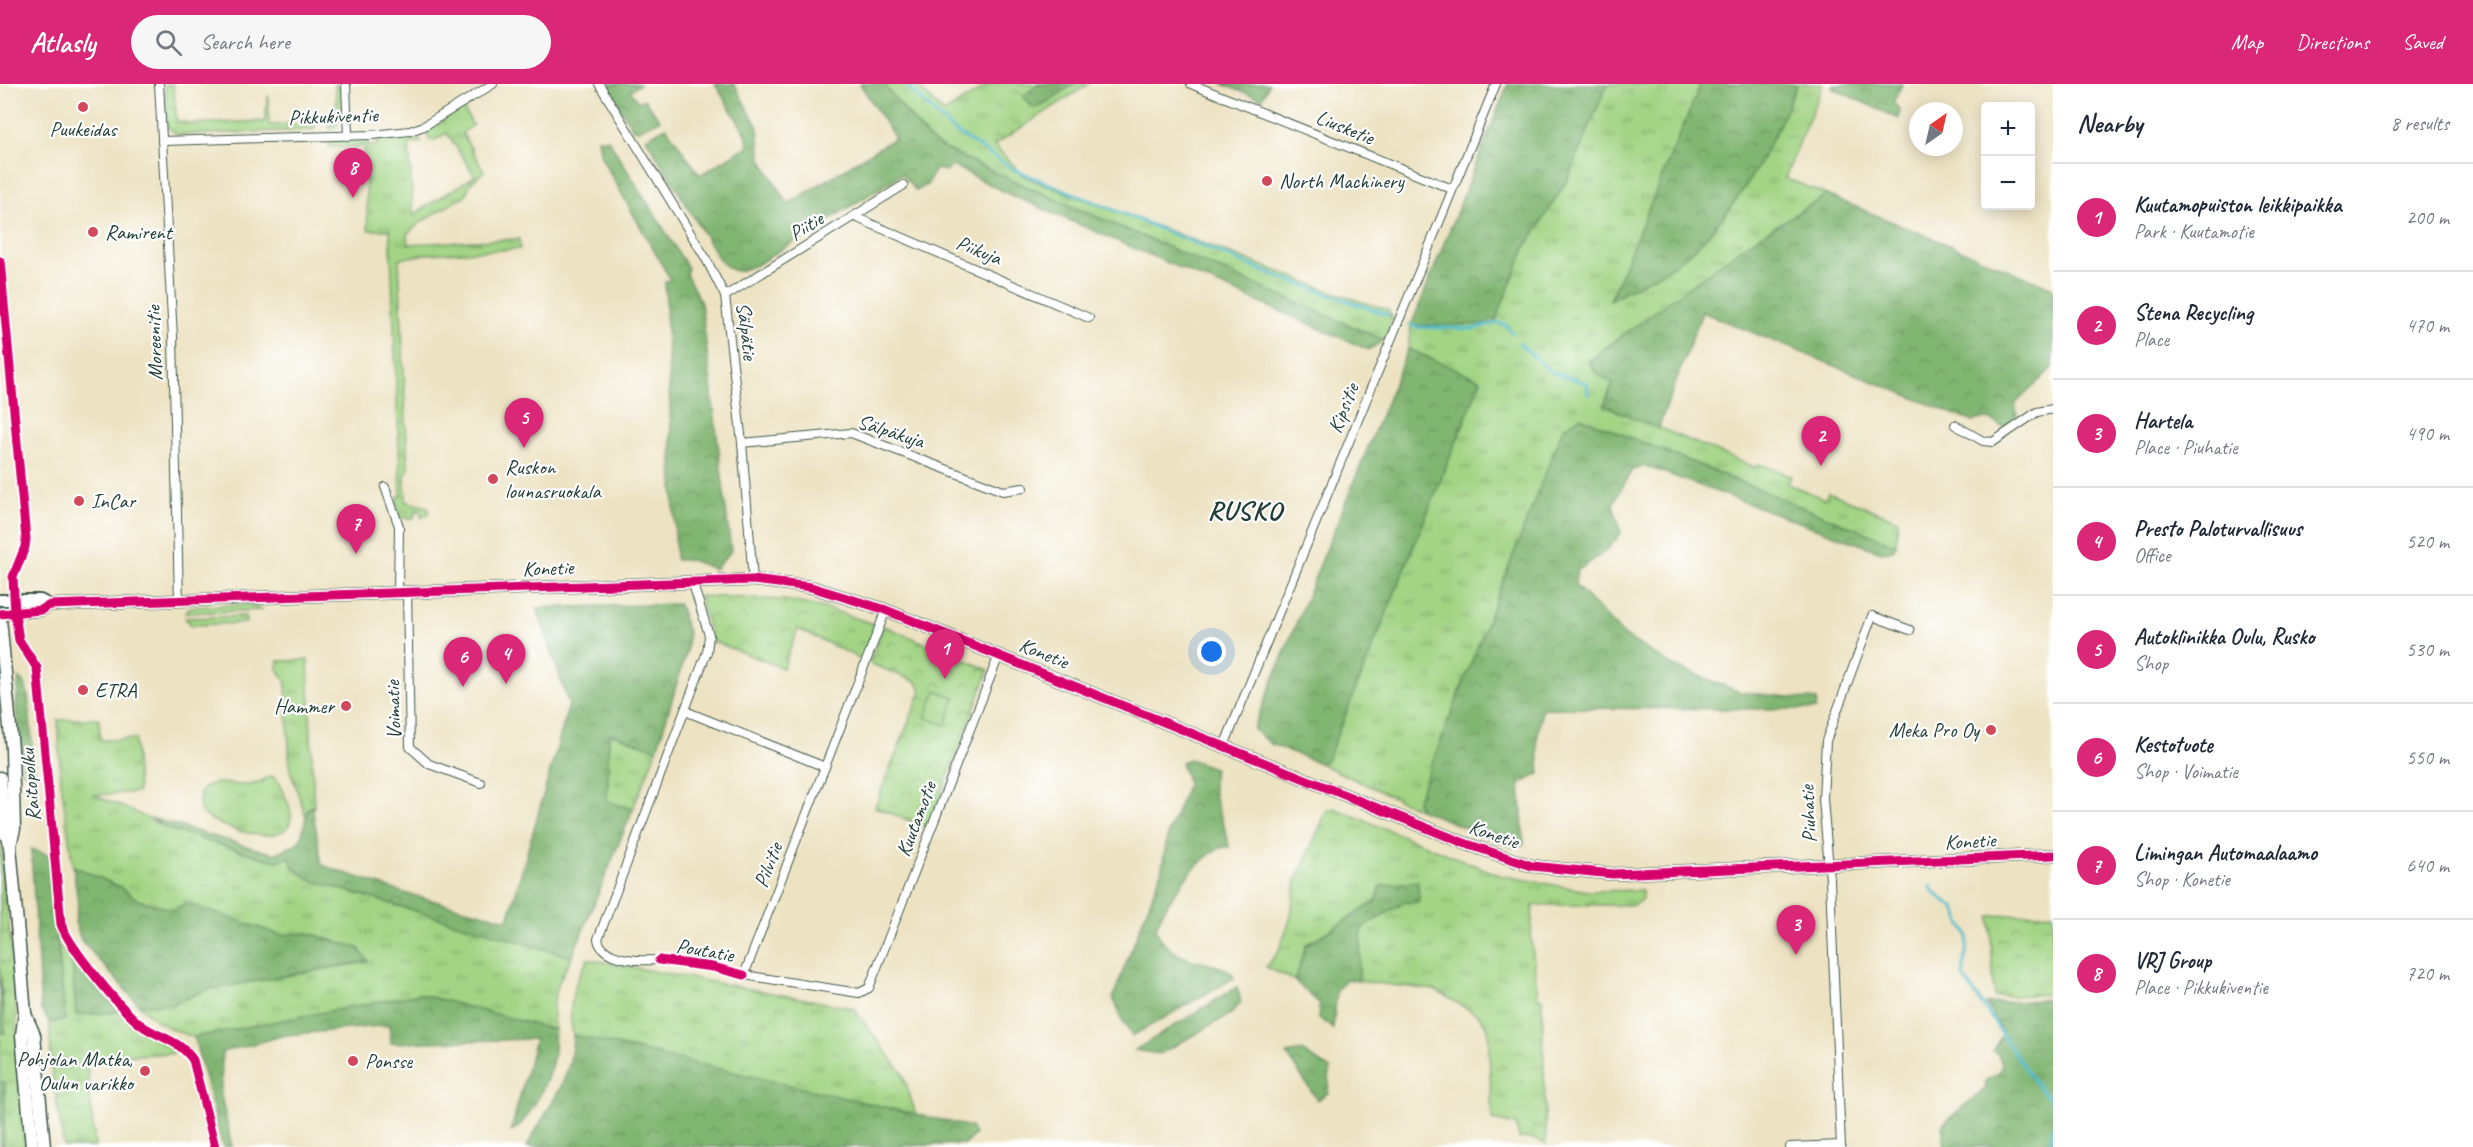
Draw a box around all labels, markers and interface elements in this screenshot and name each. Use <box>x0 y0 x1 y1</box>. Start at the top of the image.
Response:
search box <box>131 15 551 69</box>
text: Atlasly <box>30 25 95 60</box>
icon: search <box>152 26 185 59</box>
text: Search here <box>200 28 290 56</box>
text: Map <box>2231 29 2263 55</box>
text: Directions <box>2296 29 2369 55</box>
text: Saved <box>2402 29 2443 55</box>
marker: Puukeidas <box>76 100 90 114</box>
street label: Pikkukiventie <box>288 101 379 131</box>
north arrow <box>1909 102 1963 156</box>
map controls <box>1981 102 2035 210</box>
button: + <box>1981 102 2035 156</box>
street label: Liusketie <box>1312 104 1379 151</box>
text: Nearby <box>2077 107 2142 140</box>
text: 8 results <box>2390 111 2449 136</box>
place label: Puukeidas <box>50 116 118 142</box>
pin: 8 <box>334 148 372 198</box>
button: − <box>1981 156 2035 210</box>
place label: North Machinery <box>1279 168 1405 194</box>
marker: North Machinery <box>1260 174 1274 188</box>
text: Kuutamopuiston leikkipaikka <box>2134 191 2341 219</box>
street label: Piitie <box>784 205 830 246</box>
text: 1 <box>2092 205 2101 230</box>
text: 200 m <box>2406 205 2449 230</box>
place label: Ramirent <box>105 219 174 245</box>
text: Park · Kuutamotie <box>2134 219 2254 244</box>
marker: Ramirent <box>86 225 100 239</box>
street label: Piikuja <box>952 229 1007 271</box>
text: Stena Recycling <box>2134 299 2253 327</box>
street label: Sälpätie <box>731 301 764 362</box>
street label: Moreenitie <box>140 304 168 381</box>
text: 2 <box>2092 313 2101 338</box>
text: 470 m <box>2406 313 2449 338</box>
text: Place <box>2134 327 2169 352</box>
street label: Kipsitie <box>1321 377 1365 437</box>
pin: 5 <box>504 398 544 448</box>
text: Hartela <box>2134 407 2192 435</box>
street label: Sälpäkuja <box>854 408 929 454</box>
pin: 2 <box>1802 416 1840 466</box>
text: 3 <box>2092 421 2101 446</box>
text: 490 m <box>2406 421 2449 446</box>
text: Place · Piuhatie <box>2134 435 2238 460</box>
place label: Ruskon lounasruokala <box>505 454 603 504</box>
marker: Ruskon lounasruokala <box>486 472 500 486</box>
place label: InCar <box>91 488 137 514</box>
district label: RUSKO <box>1207 493 1284 527</box>
marker: InCar <box>72 494 86 508</box>
pin: 7 <box>336 504 376 554</box>
text: Presto Paloturvallisuus <box>2134 515 2302 543</box>
text: 4 <box>2092 529 2101 554</box>
text: 520 m <box>2406 529 2449 554</box>
text: Office <box>2134 543 2171 568</box>
street label: Konetie <box>522 554 576 582</box>
text: Autoklinikka Oulu, Rusko <box>2134 623 2314 651</box>
pin: 1 <box>926 630 964 679</box>
street label: Konetie <box>1016 631 1074 675</box>
pin: 4 <box>486 634 526 684</box>
your location <box>1197 637 1226 666</box>
text: 5 <box>2092 637 2101 662</box>
text: 530 m <box>2406 637 2449 662</box>
pin: 6 <box>444 638 482 687</box>
text: Shop <box>2134 651 2168 676</box>
place label: ETRA <box>95 677 137 703</box>
street label: Voimatie <box>379 679 407 740</box>
marker: ETRA <box>76 683 90 697</box>
place label: Hammer <box>274 693 335 719</box>
marker: Hammer <box>339 699 353 713</box>
place label: Meka Pro Oy <box>1889 717 1981 743</box>
marker: Meka Pro Oy <box>1984 723 1998 737</box>
text: Kestotuote <box>2134 731 2213 759</box>
text: 6 <box>2092 745 2101 770</box>
text: 550 m <box>2406 745 2449 770</box>
street label: Raitopolku <box>14 746 46 822</box>
text: Shop · Voimatie <box>2134 759 2238 784</box>
street label: Kuutamotie <box>890 777 943 860</box>
street label: Piuhatie <box>1793 783 1822 844</box>
street label: Konetie <box>1466 813 1524 855</box>
street label: Konetie <box>1944 827 1998 855</box>
street label: Pilvitie <box>748 837 789 891</box>
text: Limingan Automaalaamo <box>2134 839 2317 867</box>
text: 7 <box>2092 853 2101 878</box>
text: 640 m <box>2406 853 2449 878</box>
text: Shop · Konetie <box>2134 867 2230 892</box>
pin: 3 <box>1776 906 1816 955</box>
street label: Poutatie <box>674 932 737 968</box>
text: VRJ Group <box>2134 947 2211 975</box>
text: 8 <box>2092 961 2101 986</box>
text: 720 m <box>2406 961 2449 986</box>
text: Place · Pikkukiventie <box>2134 975 2268 1000</box>
place label: Pohjolan Matka, Oulun varikko <box>17 1046 136 1096</box>
place label: Ponsse <box>365 1048 413 1074</box>
marker: Ponsse <box>346 1054 360 1068</box>
marker: Pohjolan Matka, Oulun varikko <box>138 1064 152 1078</box>

